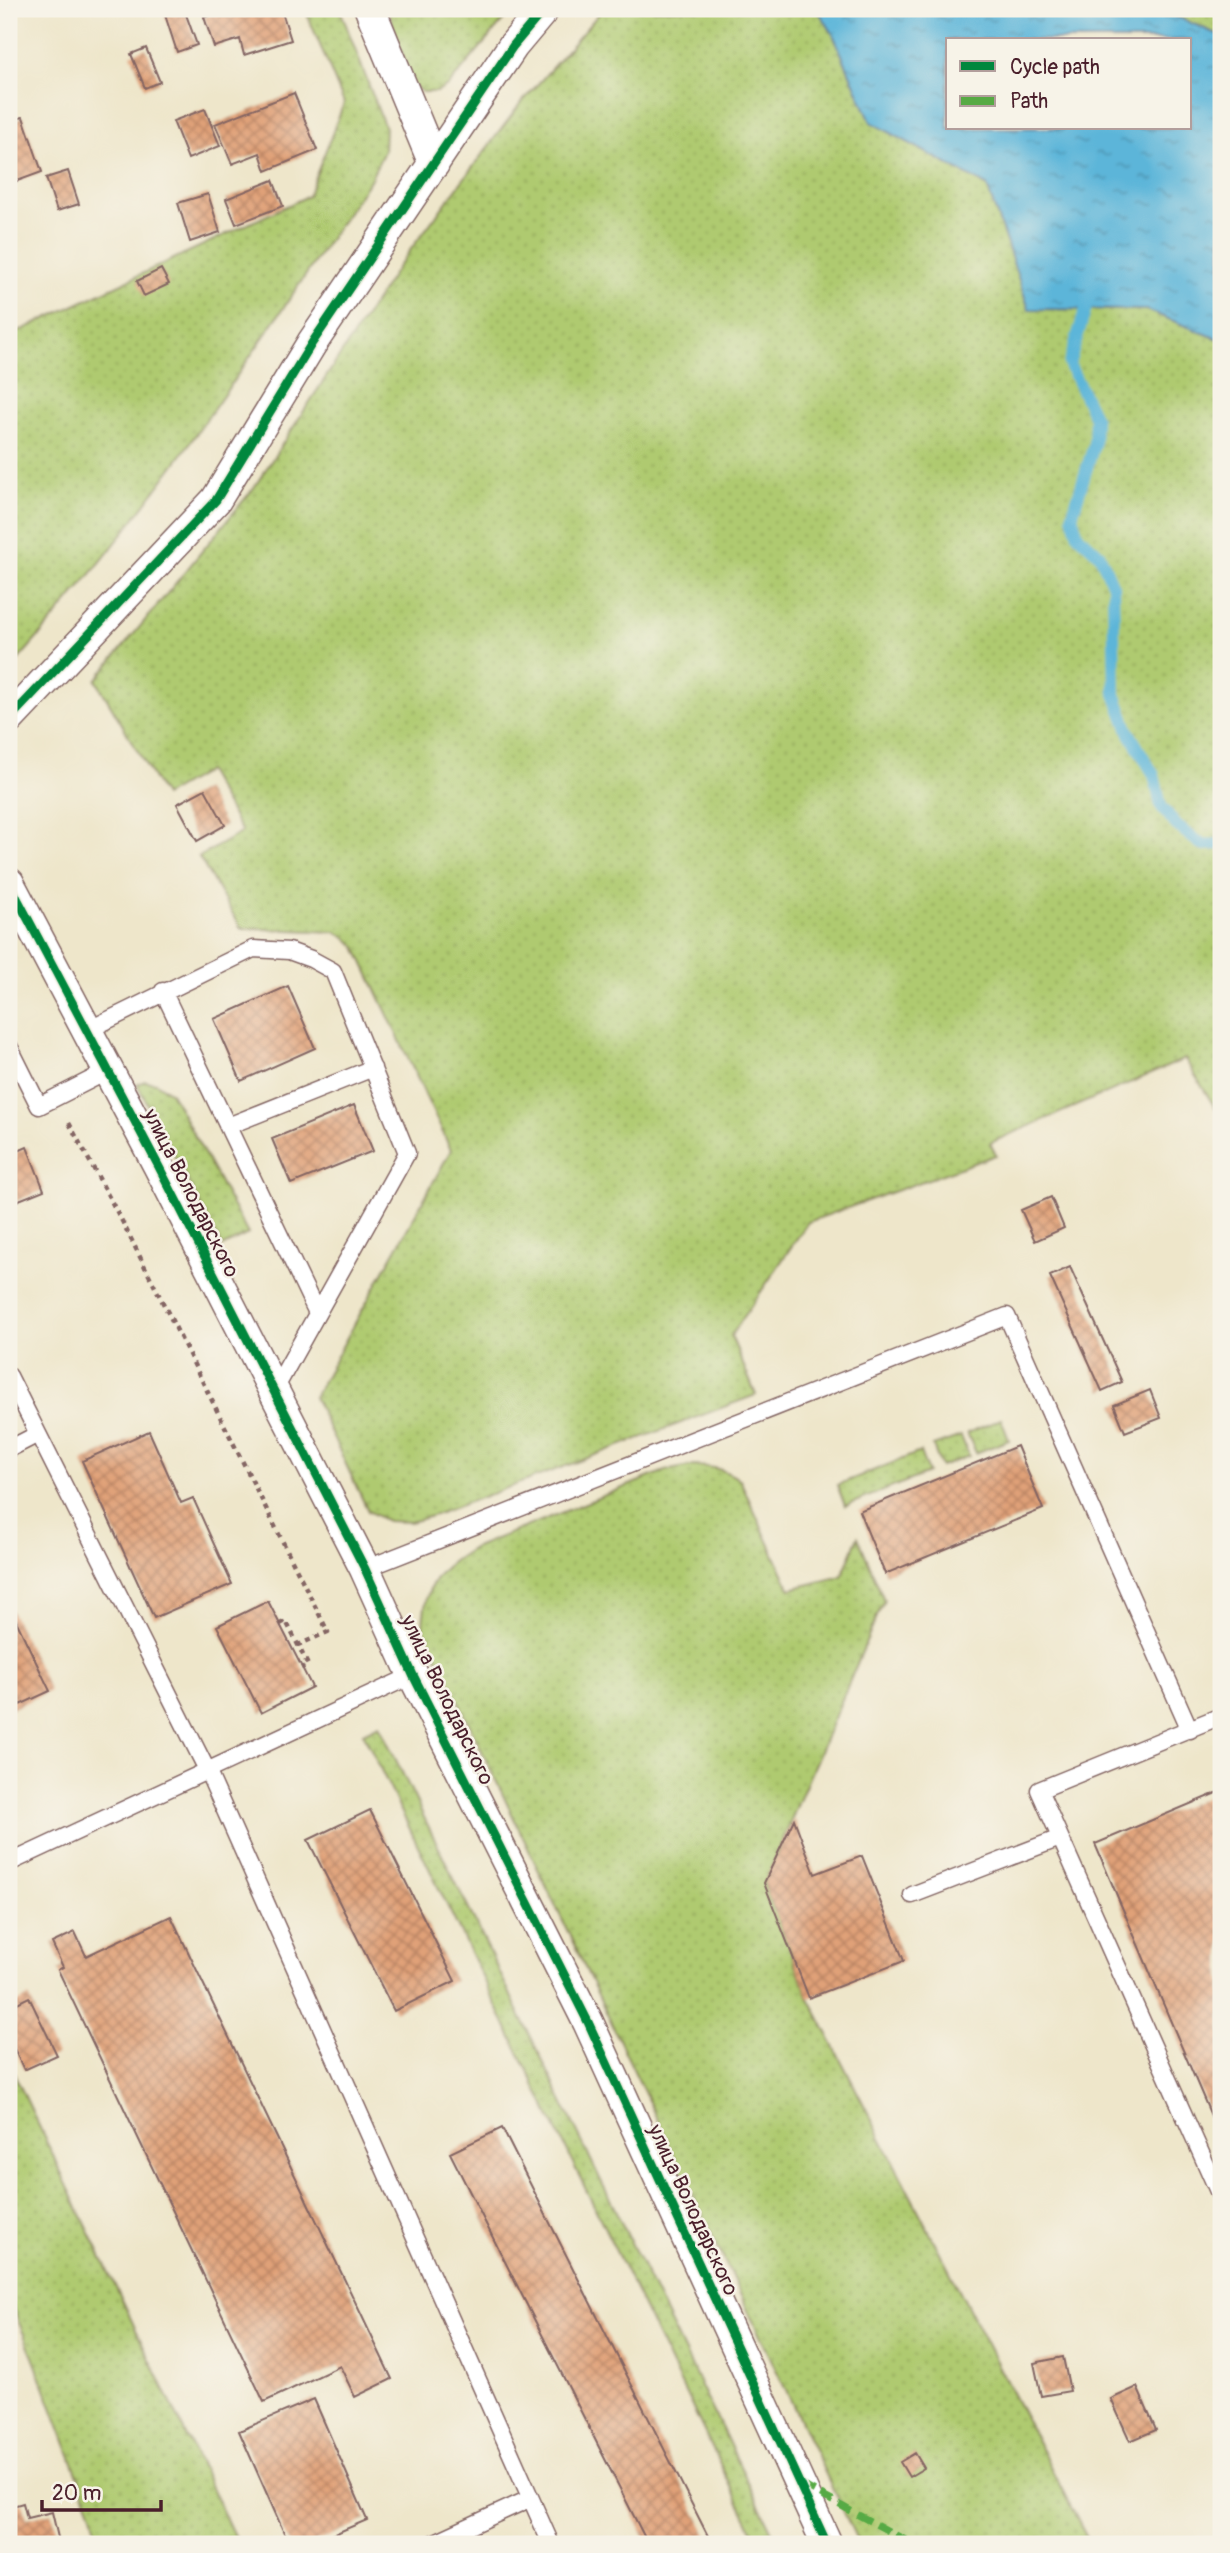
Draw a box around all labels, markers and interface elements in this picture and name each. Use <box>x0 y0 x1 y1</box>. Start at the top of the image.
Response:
legend <box>946 38 1192 130</box>
text: Cycle path <box>1010 54 1100 81</box>
text: Path <box>1010 88 1048 115</box>
street label: улица Володарского <box>136 1103 245 1282</box>
street label: улица Володарского <box>394 1610 500 1789</box>
street label: улица Володарского <box>641 2119 745 2300</box>
scale bar <box>42 2469 161 2513</box>
text: 20 m <box>52 2480 101 2507</box>

